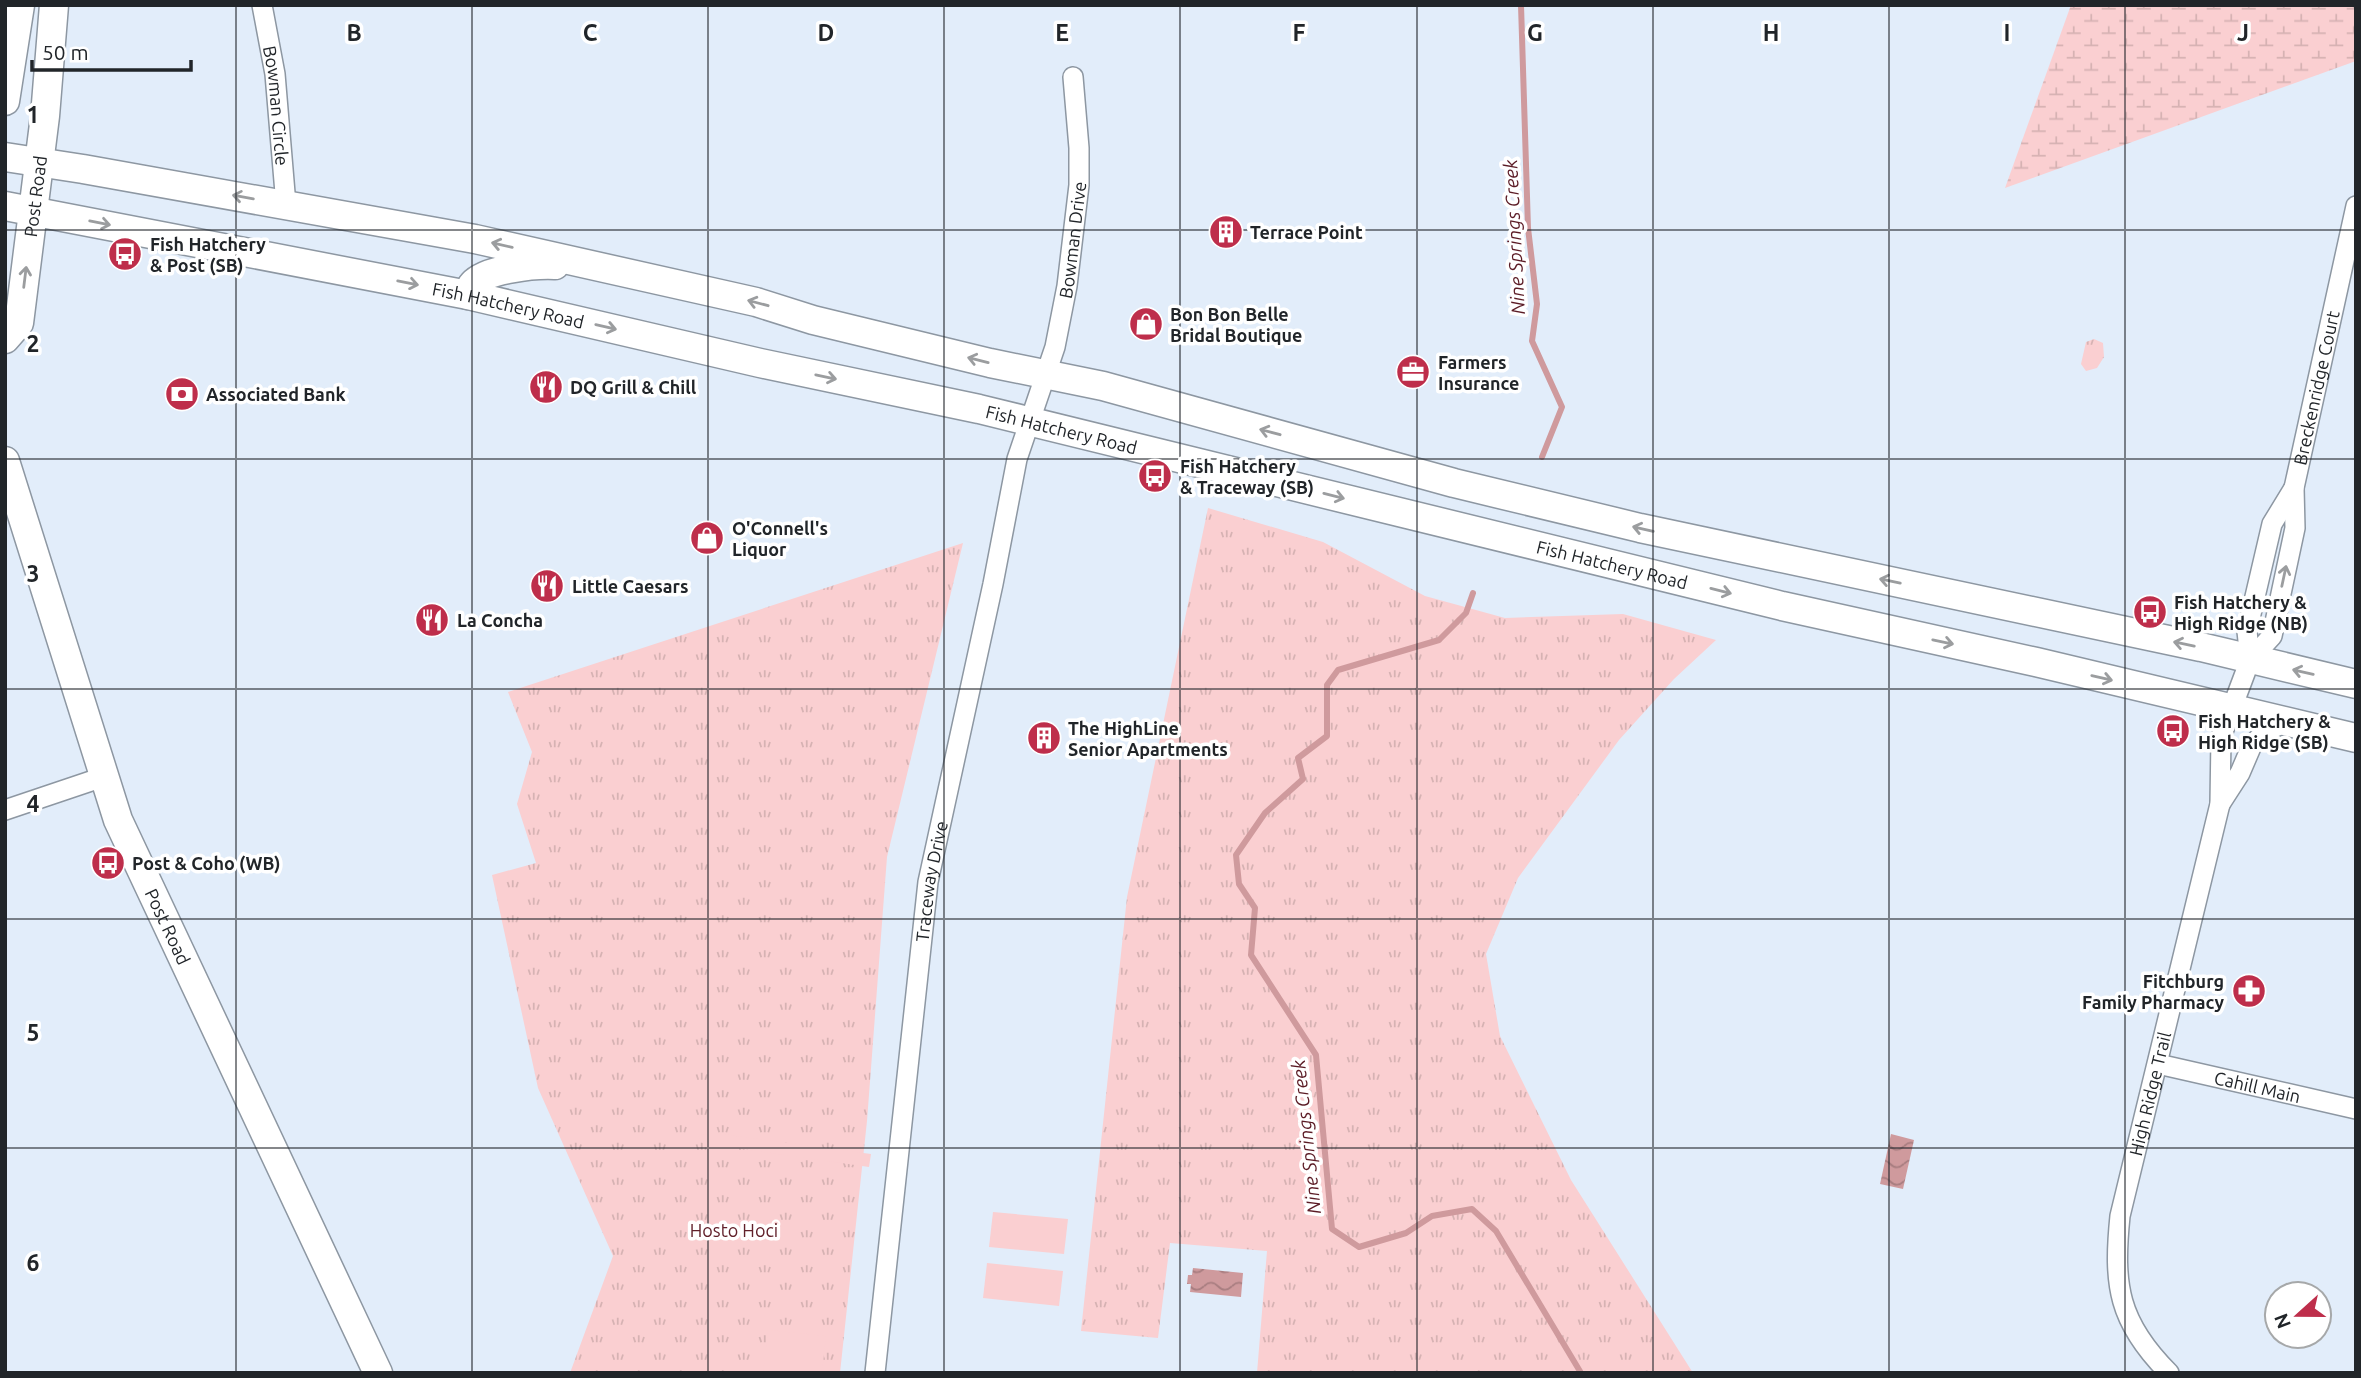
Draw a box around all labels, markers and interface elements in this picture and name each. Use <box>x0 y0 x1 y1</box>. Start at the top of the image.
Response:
text: B <box>346 20 362 45</box>
text: C <box>583 20 598 45</box>
text: D <box>818 20 834 45</box>
text: E <box>1055 20 1069 45</box>
text: F <box>1293 20 1306 45</box>
text: G <box>1527 20 1543 45</box>
text: H <box>1763 20 1779 45</box>
text: I <box>2004 20 2010 45</box>
text: J <box>2237 20 2249 45</box>
scale bar <box>32 28 191 72</box>
text: 50 m <box>42 40 89 64</box>
street label: Bowman Circle <box>260 44 293 167</box>
text: 1 <box>27 102 39 127</box>
street label: Post Road <box>20 155 50 238</box>
water label: Nine Springs Creek <box>1499 159 1529 315</box>
street label: Bowman Drive <box>1055 180 1089 300</box>
one-way arrow <box>232 190 255 203</box>
building icon: Terrace Point <box>1207 213 1245 251</box>
one-way arrow <box>88 217 111 230</box>
place label: Terrace Point <box>1250 222 1363 242</box>
place label: Fish Hatchery & Post (SB) <box>150 234 266 276</box>
bus stop icon: Fish Hatchery & Post (SB) <box>106 235 144 273</box>
one-way arrow <box>491 238 514 251</box>
one-way arrow <box>18 267 31 289</box>
one-way arrow <box>396 276 419 290</box>
street label: Fish Hatchery Road <box>431 278 586 332</box>
one-way arrow <box>747 296 769 309</box>
place label: Bon Bon Belle Bridal Boutique <box>1170 304 1302 345</box>
shop icon: Bon Bon Belle Bridal Boutique <box>1127 305 1165 343</box>
street label: Breckenridge Court <box>2289 309 2343 467</box>
one-way arrow <box>594 321 617 334</box>
text: 2 <box>27 331 39 356</box>
place label: Farmers Insurance <box>1438 352 1519 393</box>
one-way arrow <box>967 353 990 366</box>
office icon: Farmers Insurance <box>1394 353 1432 391</box>
restaurant icon: DQ Grill & Chill <box>527 368 565 406</box>
one-way arrow <box>814 370 837 384</box>
bank icon: Associated Bank <box>163 375 201 413</box>
place label: DQ Grill & Chill <box>570 377 697 397</box>
place label: Associated Bank <box>206 384 346 404</box>
street label: Fish Hatchery Road <box>984 401 1139 457</box>
one-way arrow <box>1259 425 1281 438</box>
place label: Fish Hatchery & Traceway (SB) <box>1180 456 1314 498</box>
bus stop icon: Fish Hatchery & Traceway (SB) <box>1136 457 1174 495</box>
one-way arrow <box>1322 490 1344 503</box>
place label: O'Connell's Liquor <box>732 518 828 559</box>
shop icon: O'Connell's Liquor <box>688 519 726 557</box>
one-way arrow <box>1632 521 1655 535</box>
street label: Fish Hatchery Road <box>1534 536 1690 593</box>
text: 3 <box>27 561 39 586</box>
one-way arrow <box>2278 565 2292 588</box>
restaurant icon: Little Caesars <box>528 567 566 605</box>
one-way arrow <box>1879 574 1902 588</box>
place label: Little Caesars <box>572 576 688 596</box>
one-way arrow <box>1709 585 1732 598</box>
place label: Fish Hatchery & High Ridge (NB) <box>2174 592 2308 634</box>
bus stop icon: Fish Hatchery & High Ridge (NB) <box>2131 593 2169 631</box>
restaurant icon: La Concha <box>413 601 451 639</box>
place label: La Concha <box>457 610 543 630</box>
one-way arrow <box>1931 635 1954 649</box>
one-way arrow <box>2173 636 2196 650</box>
one-way arrow <box>2292 665 2315 678</box>
one-way arrow <box>2090 672 2113 685</box>
place label: Fish Hatchery & High Ridge (SB) <box>2198 711 2331 753</box>
bus stop icon: Fish Hatchery & High Ridge (SB) <box>2154 712 2192 750</box>
place label: The HighLine Senior Apartments <box>1068 718 1228 759</box>
building icon: The HighLine Senior Apartments <box>1025 719 1063 757</box>
text: 4 <box>27 791 40 816</box>
street label: Traceway Drive <box>912 819 951 943</box>
bus stop icon: Post & Coho (WB) <box>89 844 127 882</box>
place label: Post & Coho (WB) <box>132 853 281 874</box>
street label: Post Road <box>142 885 194 968</box>
place label: Fitchburg Family Pharmacy <box>2082 971 2224 1012</box>
pharmacy icon: Fitchburg Family Pharmacy <box>2230 972 2268 1010</box>
text: 5 <box>27 1020 39 1045</box>
street label: High Ridge Trail <box>2125 1029 2174 1158</box>
water label: Nine Springs Creek <box>1287 1058 1325 1215</box>
street label: Cahill Main <box>2212 1067 2303 1106</box>
park label: Hosto Hoci <box>690 1220 778 1240</box>
text: 6 <box>27 1250 40 1275</box>
north arrow <box>2263 1280 2333 1350</box>
text: N <box>2269 1311 2295 1332</box>

